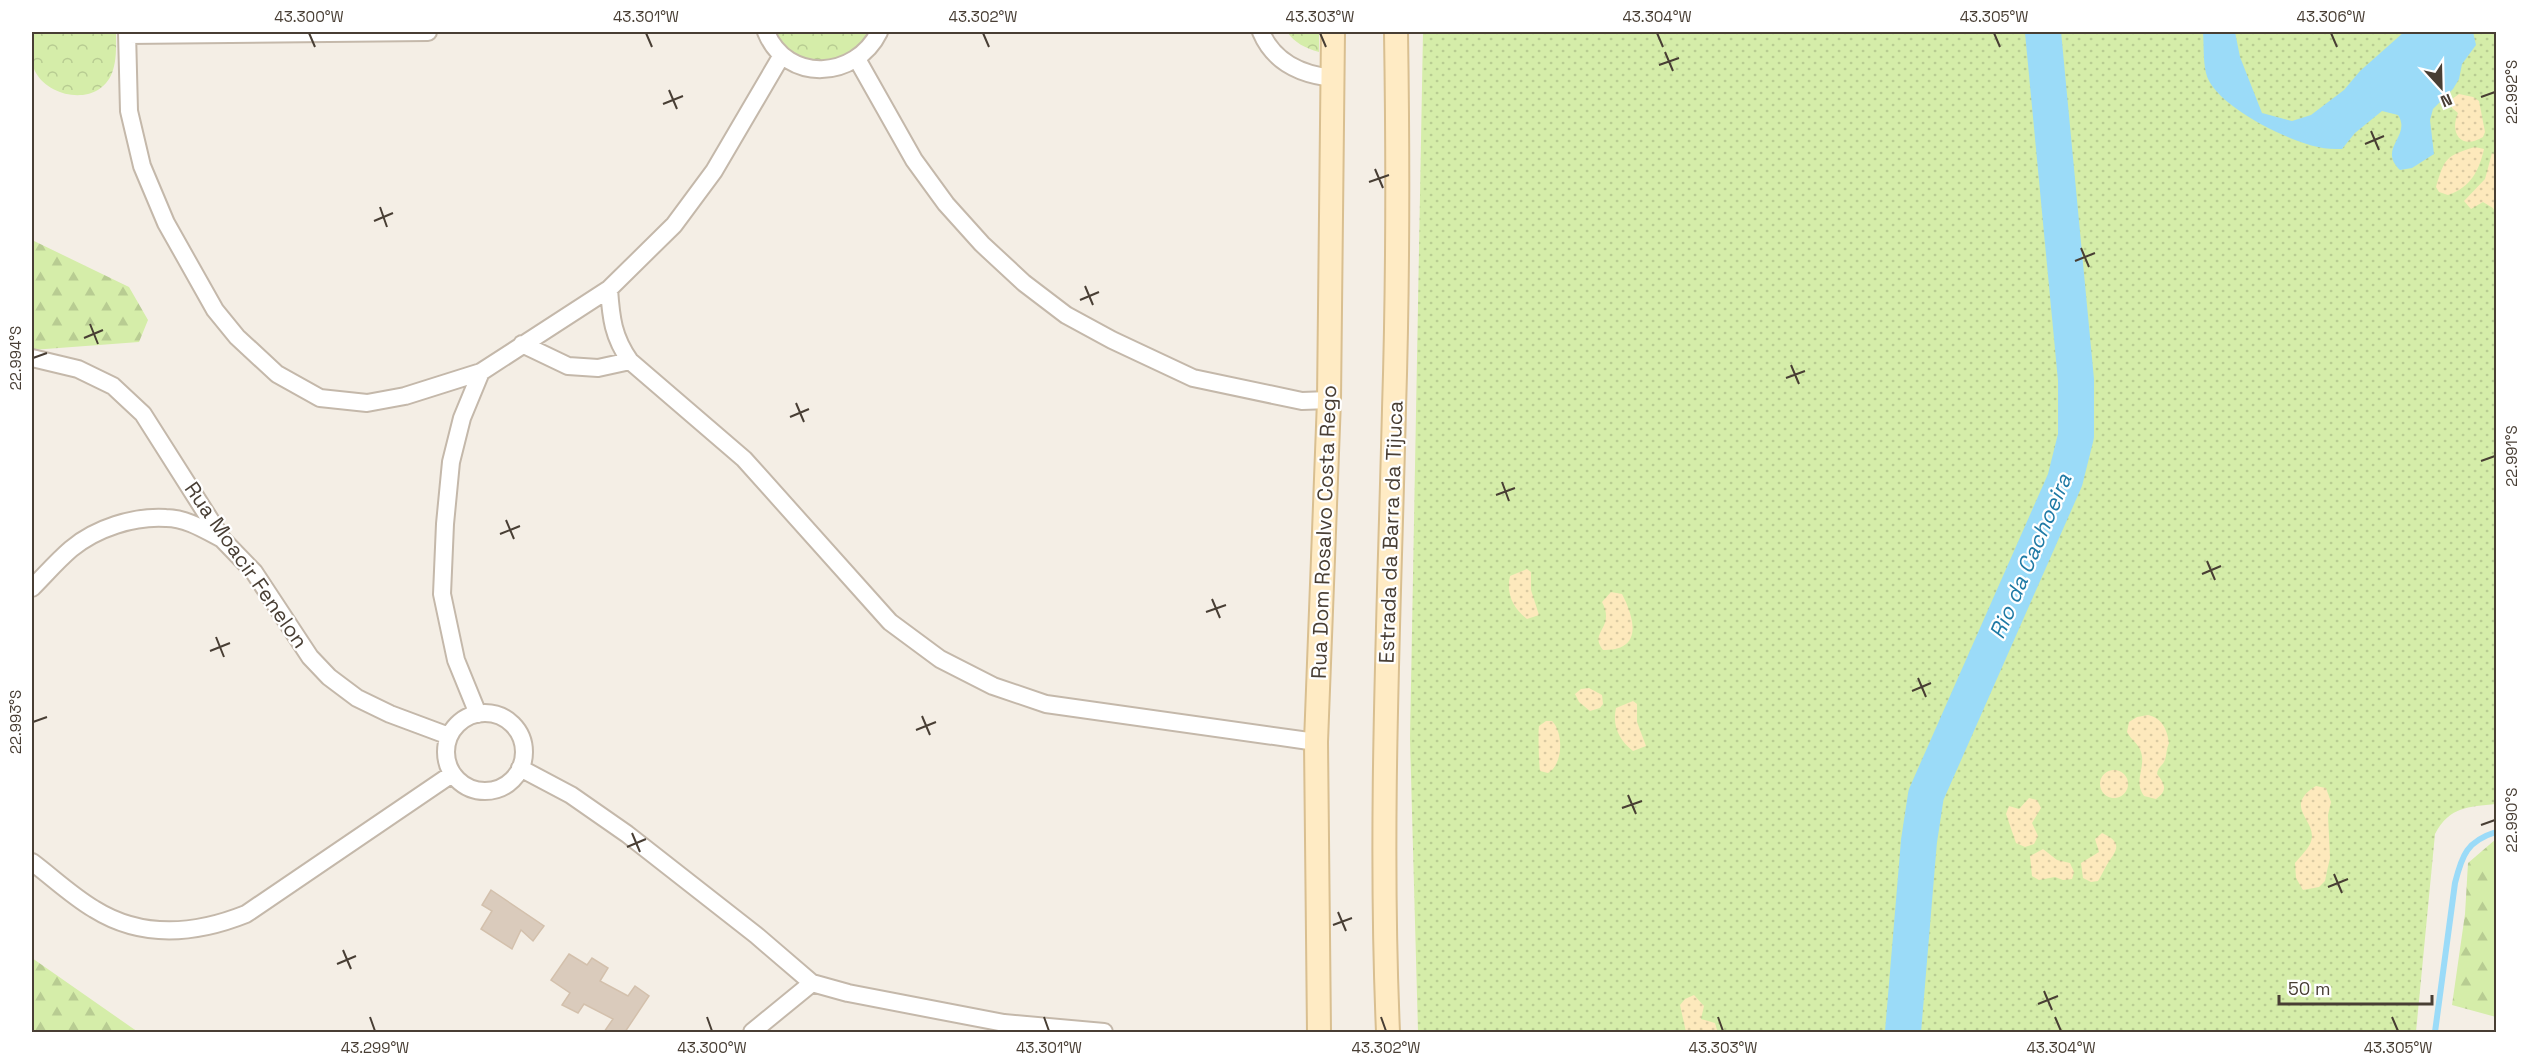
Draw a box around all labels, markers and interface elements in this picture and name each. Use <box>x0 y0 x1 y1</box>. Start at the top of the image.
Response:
text: 43.300°W <box>274 7 344 26</box>
text: 43.301°W <box>613 7 679 26</box>
text: 43.302°W <box>949 7 1017 26</box>
text: 43.303°W <box>1286 7 1354 26</box>
text: 43.304°W <box>1622 7 1692 26</box>
text: 43.305°W <box>1960 7 2028 26</box>
text: 43.306°W <box>2297 7 2365 26</box>
north arrow <box>2411 57 2471 117</box>
text: 22.992°S <box>2502 60 2521 124</box>
text: N <box>2438 89 2455 112</box>
text: 22.994°S <box>6 326 25 390</box>
street label: Rua Dom Rosalvo Costa Rego <box>1305 385 1342 679</box>
street label: Estrada da Barra da Tijuca <box>1372 400 1409 664</box>
text: 22.991°S <box>2502 425 2521 487</box>
water label: Rio da Cachoeira <box>1983 469 2078 643</box>
street label: Rua Moacir Fenelon <box>179 476 314 653</box>
text: 22.993°S <box>6 690 25 754</box>
text: 22.990°S <box>2502 788 2521 852</box>
scale bar <box>2279 968 2432 1006</box>
text: 50 m <box>2288 977 2330 1000</box>
text: 43.299°W <box>341 1038 409 1057</box>
text: 43.300°W <box>677 1038 747 1057</box>
text: 43.301°W <box>1016 1038 1082 1057</box>
text: 43.302°W <box>1352 1038 1420 1057</box>
text: 43.303°W <box>1689 1038 1757 1057</box>
text: 43.304°W <box>2026 1038 2096 1057</box>
text: 43.305°W <box>2364 1038 2432 1057</box>

